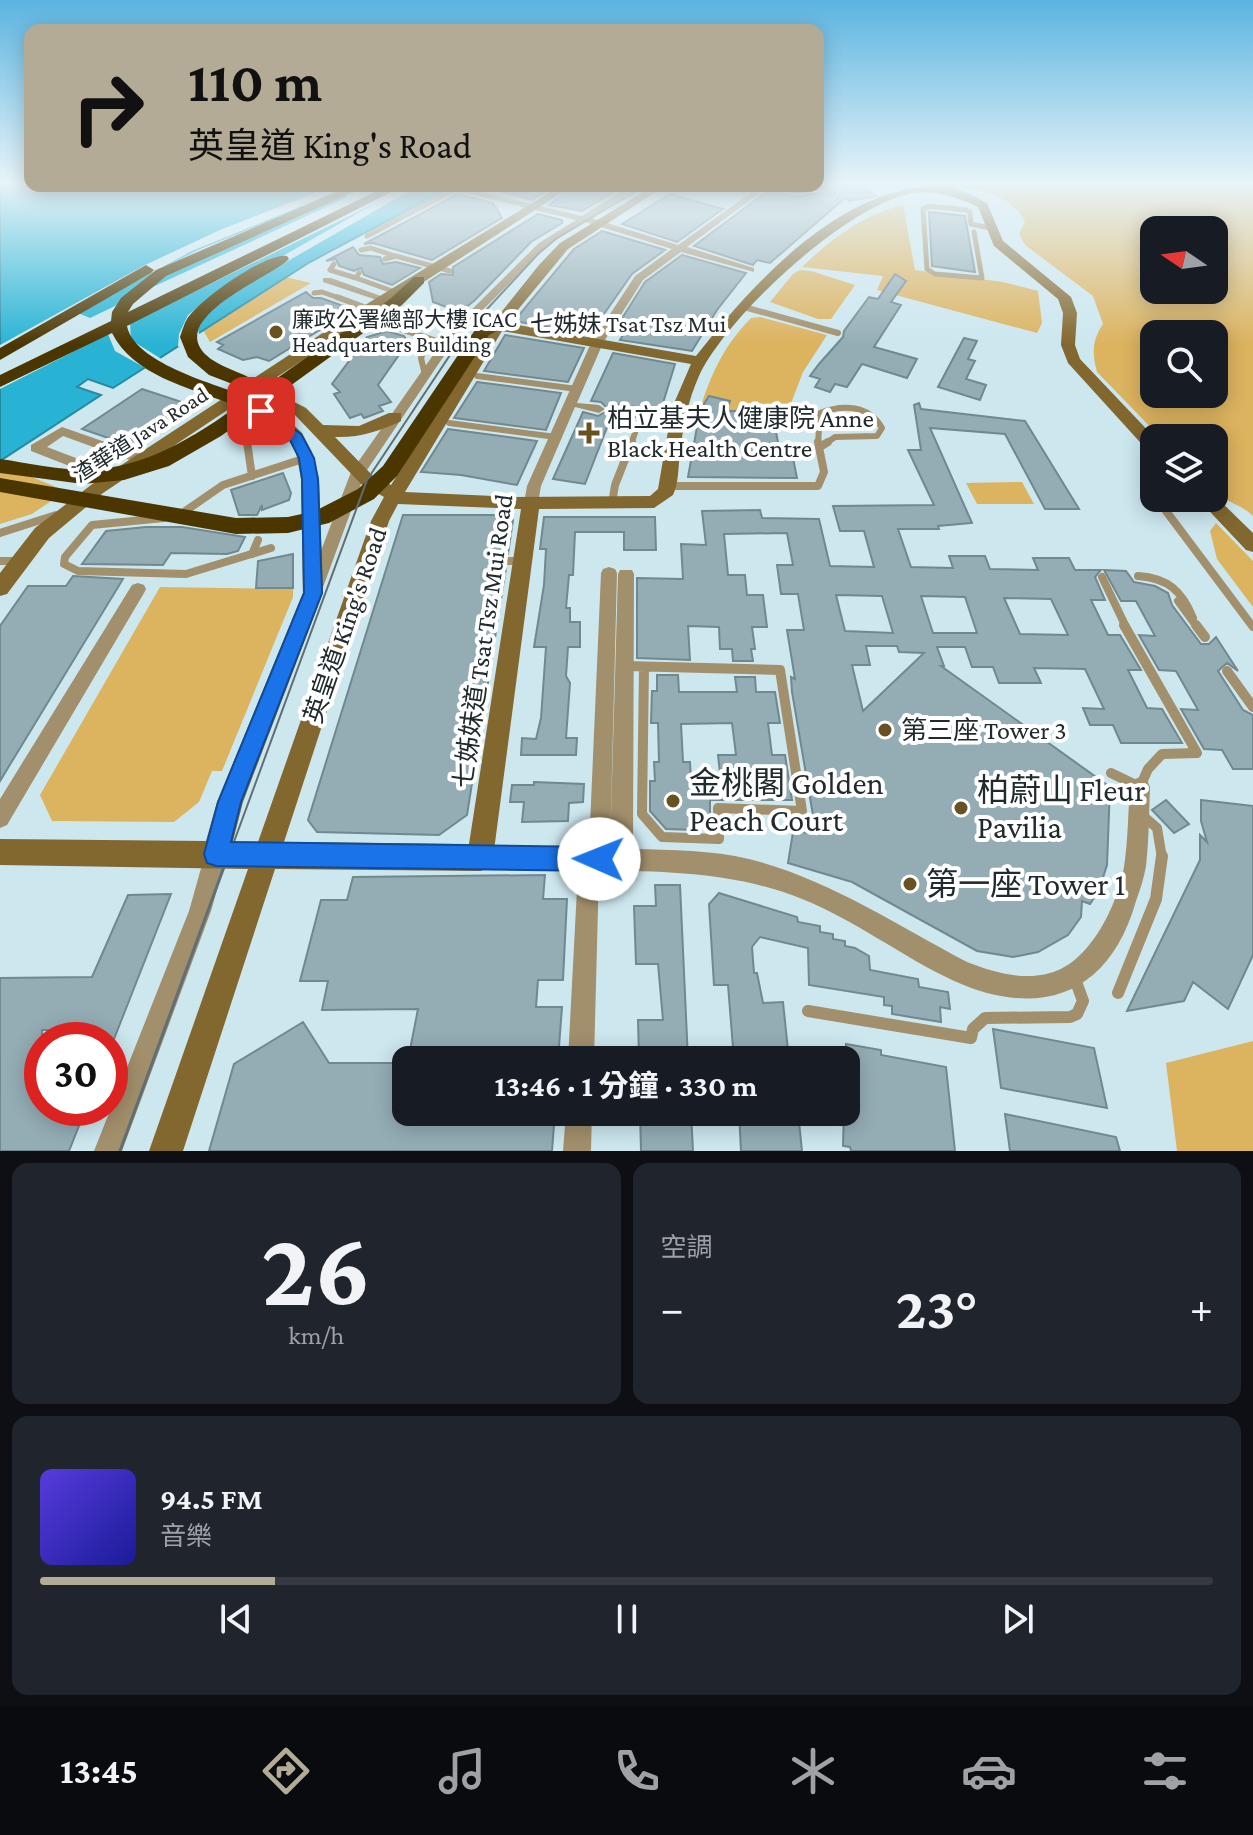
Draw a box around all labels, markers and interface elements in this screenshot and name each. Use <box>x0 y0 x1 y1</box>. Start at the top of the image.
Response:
text: 110 m <box>188 51 322 113</box>
icon: right <box>56 56 160 160</box>
text: 英皇道 King's Road <box>188 126 472 166</box>
north arrow <box>1140 216 1228 304</box>
map controls <box>1140 216 1228 512</box>
place label: 廉政公署總部大樓 ICAC Headquarters Building <box>292 307 517 357</box>
district label: 七姊妹 Tsat Tsz Mui <box>530 310 726 337</box>
button: search <box>1140 320 1228 408</box>
marker: 廉政公署總部大樓 ICAC Headquarters Building <box>267 323 285 341</box>
pin <box>227 377 295 445</box>
street label: 渣華道 Java Road <box>68 381 213 487</box>
icon: arrive <box>239 389 283 433</box>
place label: 柏立基夫人健康院 Anne Black Health Centre <box>607 404 874 463</box>
marker: 柏立基夫人健康院 Anne Black Health Centre <box>578 422 600 444</box>
button: layers <box>1140 424 1228 512</box>
street label: 七姊妹道 Tsat Tsz Mui Road <box>448 492 519 790</box>
street label: 英皇道 King's Road <box>298 523 393 727</box>
place label: 第三座 Tower 3 <box>901 716 1067 745</box>
marker: 第三座 Tower 3 <box>876 721 894 739</box>
place label: 金桃閣 Golden Peach Court <box>689 765 884 838</box>
place label: 柏蔚山 Fleur Pavilia <box>977 772 1146 845</box>
marker: 金桃閣 Golden Peach Court <box>664 792 682 810</box>
marker: 柏蔚山 Fleur Pavilia <box>952 799 970 817</box>
position arrow <box>557 817 641 901</box>
place label: 第一座 Tower 1 <box>926 866 1125 902</box>
marker: 第一座 Tower 1 <box>901 875 919 893</box>
speed limit sign: 30 <box>24 1022 128 1126</box>
text: 13:46 · 1 分鐘 · 330 m <box>495 1069 757 1102</box>
text: 26 <box>261 1211 371 1326</box>
text: 空調 <box>661 1233 713 1262</box>
text: 23° <box>896 1274 978 1341</box>
text: − <box>661 1284 684 1332</box>
text: + <box>1190 1284 1213 1332</box>
text: km/h <box>288 1321 344 1350</box>
text: 94.5 FM <box>160 1482 263 1515</box>
text: 音樂 <box>160 1522 212 1551</box>
icon: previous <box>214 1597 258 1641</box>
icon: pause <box>605 1597 649 1641</box>
icon: next <box>996 1597 1040 1641</box>
icon: directions <box>258 1743 314 1799</box>
icon: music <box>434 1743 490 1799</box>
icon: phone <box>609 1743 665 1799</box>
icon: climate <box>785 1743 841 1799</box>
icon: car <box>961 1743 1017 1799</box>
icon: filters <box>1137 1743 1193 1799</box>
text: 13:45 <box>60 1751 138 1791</box>

